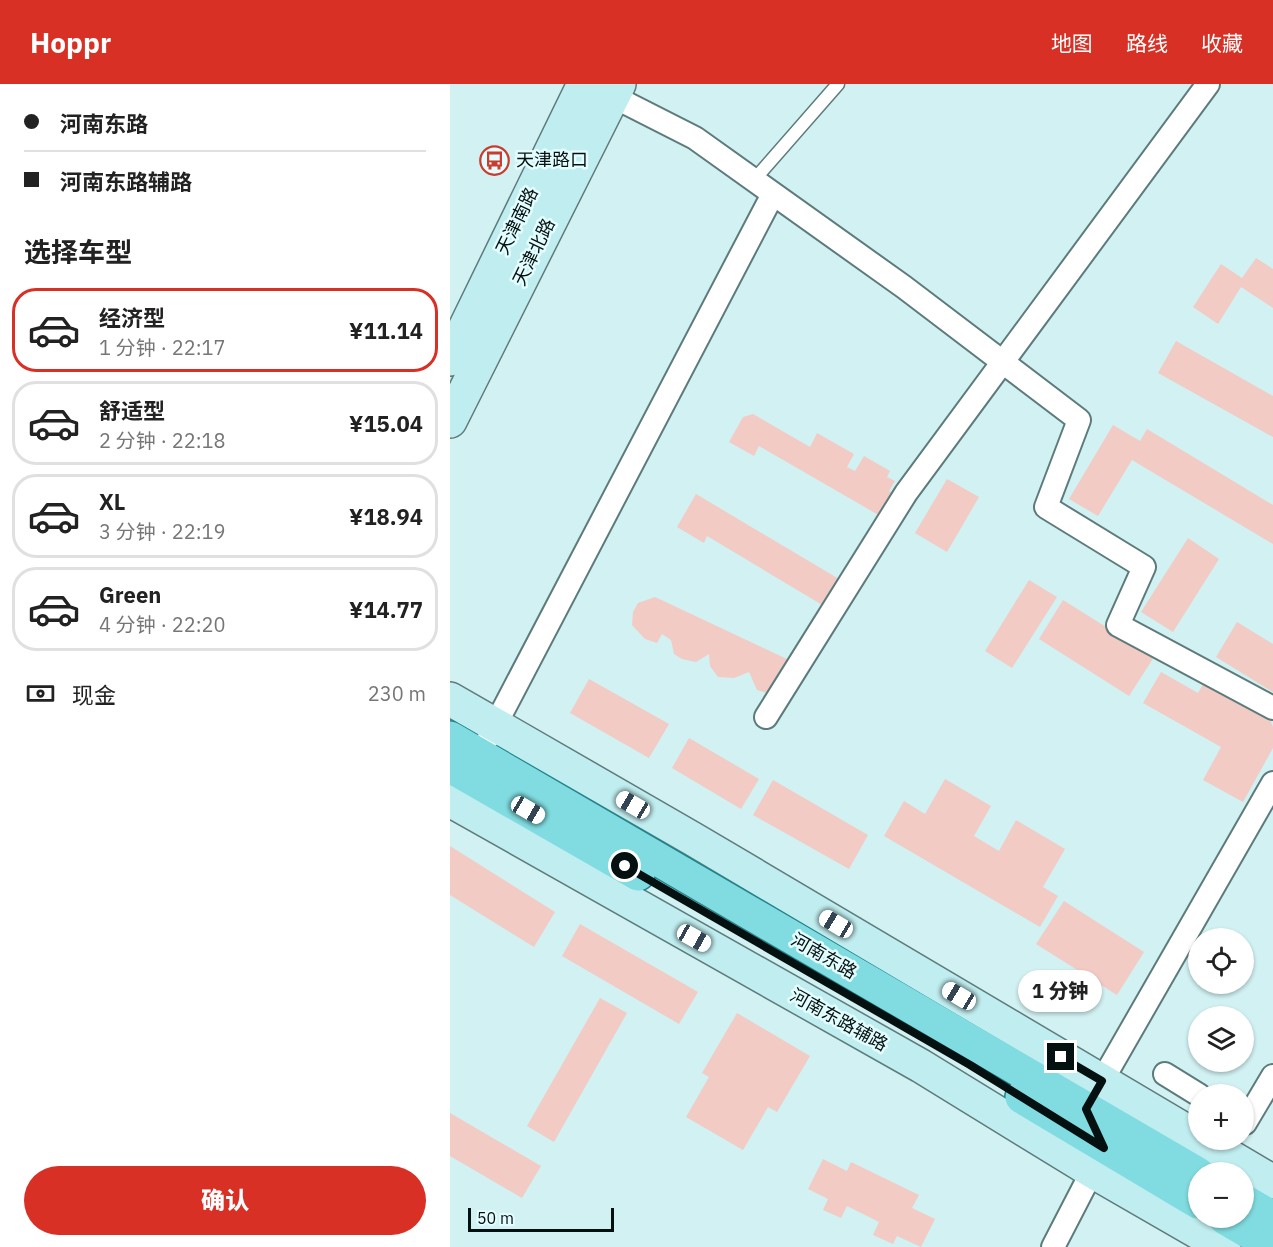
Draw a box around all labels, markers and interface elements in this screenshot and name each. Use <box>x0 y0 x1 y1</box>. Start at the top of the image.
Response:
text: Hoppr <box>30 24 111 61</box>
text: 地图 <box>1051 29 1093 57</box>
text: 路线 <box>1126 29 1168 57</box>
text: 收藏 <box>1201 29 1243 57</box>
text: 河南东路 <box>60 109 148 138</box>
bus stop icon: 天津路口 <box>479 144 511 176</box>
place label: 天津路口 <box>516 148 588 171</box>
text: 河南东路辅路 <box>60 167 192 196</box>
street label: 天津南路 <box>490 183 543 258</box>
street label: 天津北路 <box>507 214 560 289</box>
text: 选择车型 <box>24 234 132 269</box>
icon: car <box>27 303 81 357</box>
text: 经济型 <box>99 303 165 332</box>
text: ¥11.14 <box>349 316 423 345</box>
text: 1 分钟 · 22:17 <box>99 334 226 361</box>
icon: car <box>27 396 81 450</box>
text: 舒适型 <box>99 396 165 425</box>
text: ¥15.04 <box>349 409 423 438</box>
text: 2 分钟 · 22:18 <box>99 427 226 454</box>
text: XL <box>99 487 125 516</box>
icon: car <box>27 489 81 543</box>
text: ¥18.94 <box>349 502 423 531</box>
text: 3 分钟 · 22:19 <box>99 518 226 545</box>
text: Green <box>99 580 161 609</box>
icon: car <box>27 582 81 636</box>
text: ¥14.77 <box>349 595 423 624</box>
text: 4 分钟 · 22:20 <box>99 611 226 638</box>
icon: cash <box>24 677 57 710</box>
text: 现金 <box>72 680 116 709</box>
text: 230 m <box>368 680 426 707</box>
car <box>613 788 653 822</box>
car <box>508 793 548 827</box>
route start <box>611 852 638 879</box>
car <box>816 907 856 941</box>
car <box>674 921 714 955</box>
street label: 河南东路 <box>787 928 861 984</box>
map controls <box>1188 928 1254 1228</box>
button: locate <box>1188 928 1254 994</box>
callout: 1 分钟 <box>1019 970 1103 1012</box>
text: 1 分钟 <box>1032 977 1088 1004</box>
car <box>939 979 979 1013</box>
street label: 河南东路辅路 <box>786 983 892 1056</box>
button: layers <box>1188 1006 1254 1072</box>
route end <box>1047 1043 1074 1070</box>
button: + <box>1188 1084 1254 1150</box>
button: − <box>1188 1162 1254 1228</box>
button: 确认 <box>24 1166 426 1235</box>
scale bar <box>468 1205 614 1232</box>
text: 50 m <box>477 1208 514 1228</box>

